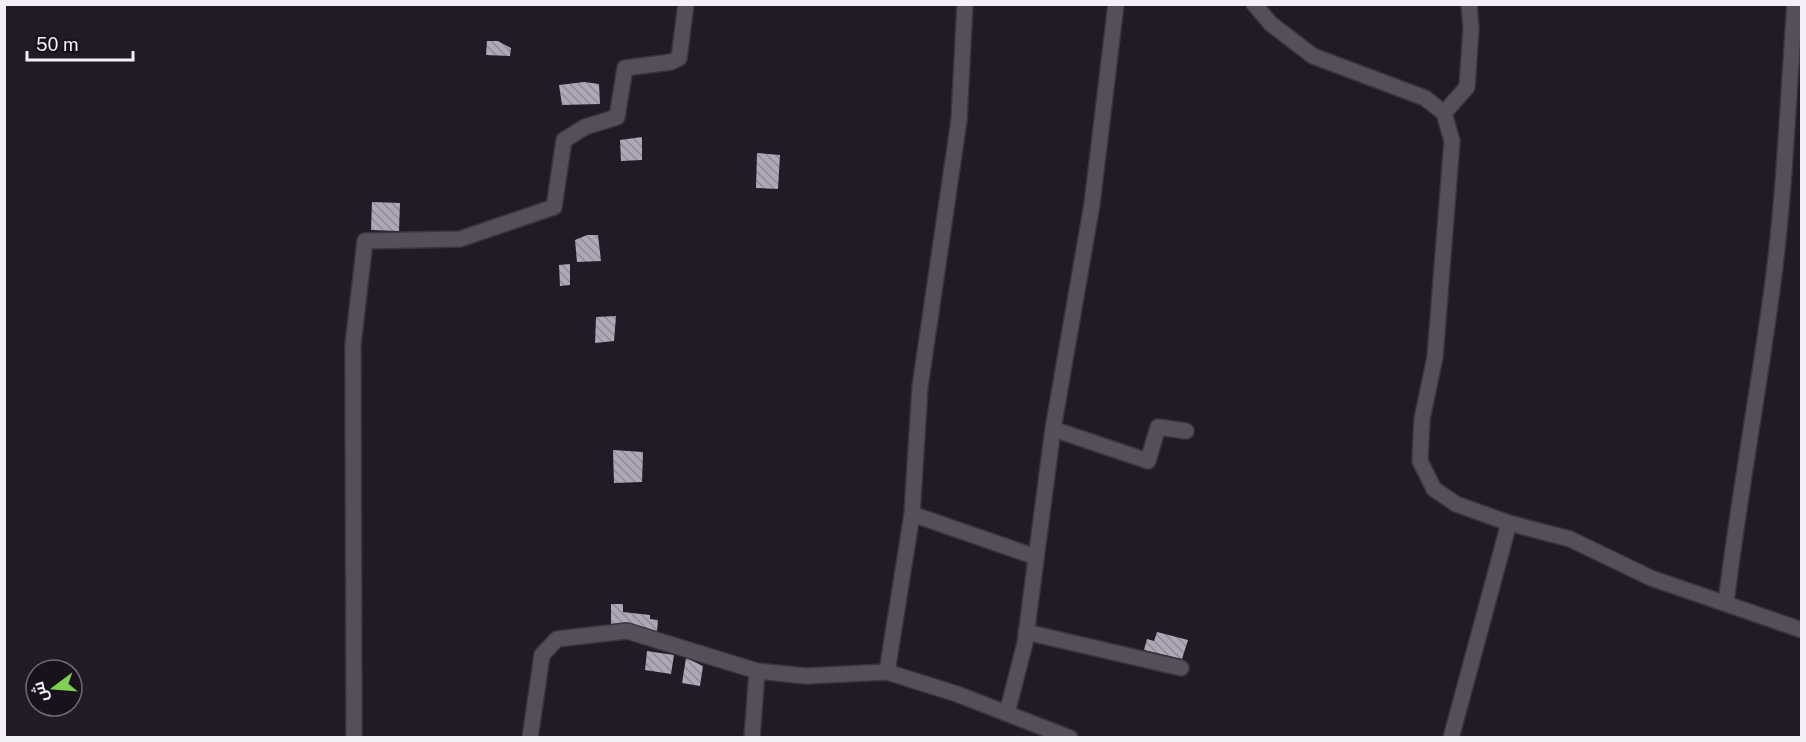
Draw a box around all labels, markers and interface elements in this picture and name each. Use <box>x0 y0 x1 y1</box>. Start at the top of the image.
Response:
scale bar <box>27 24 134 62</box>
text: 50 m <box>36 34 79 55</box>
north arrow <box>24 658 84 718</box>
text: ش <box>28 680 52 704</box>

